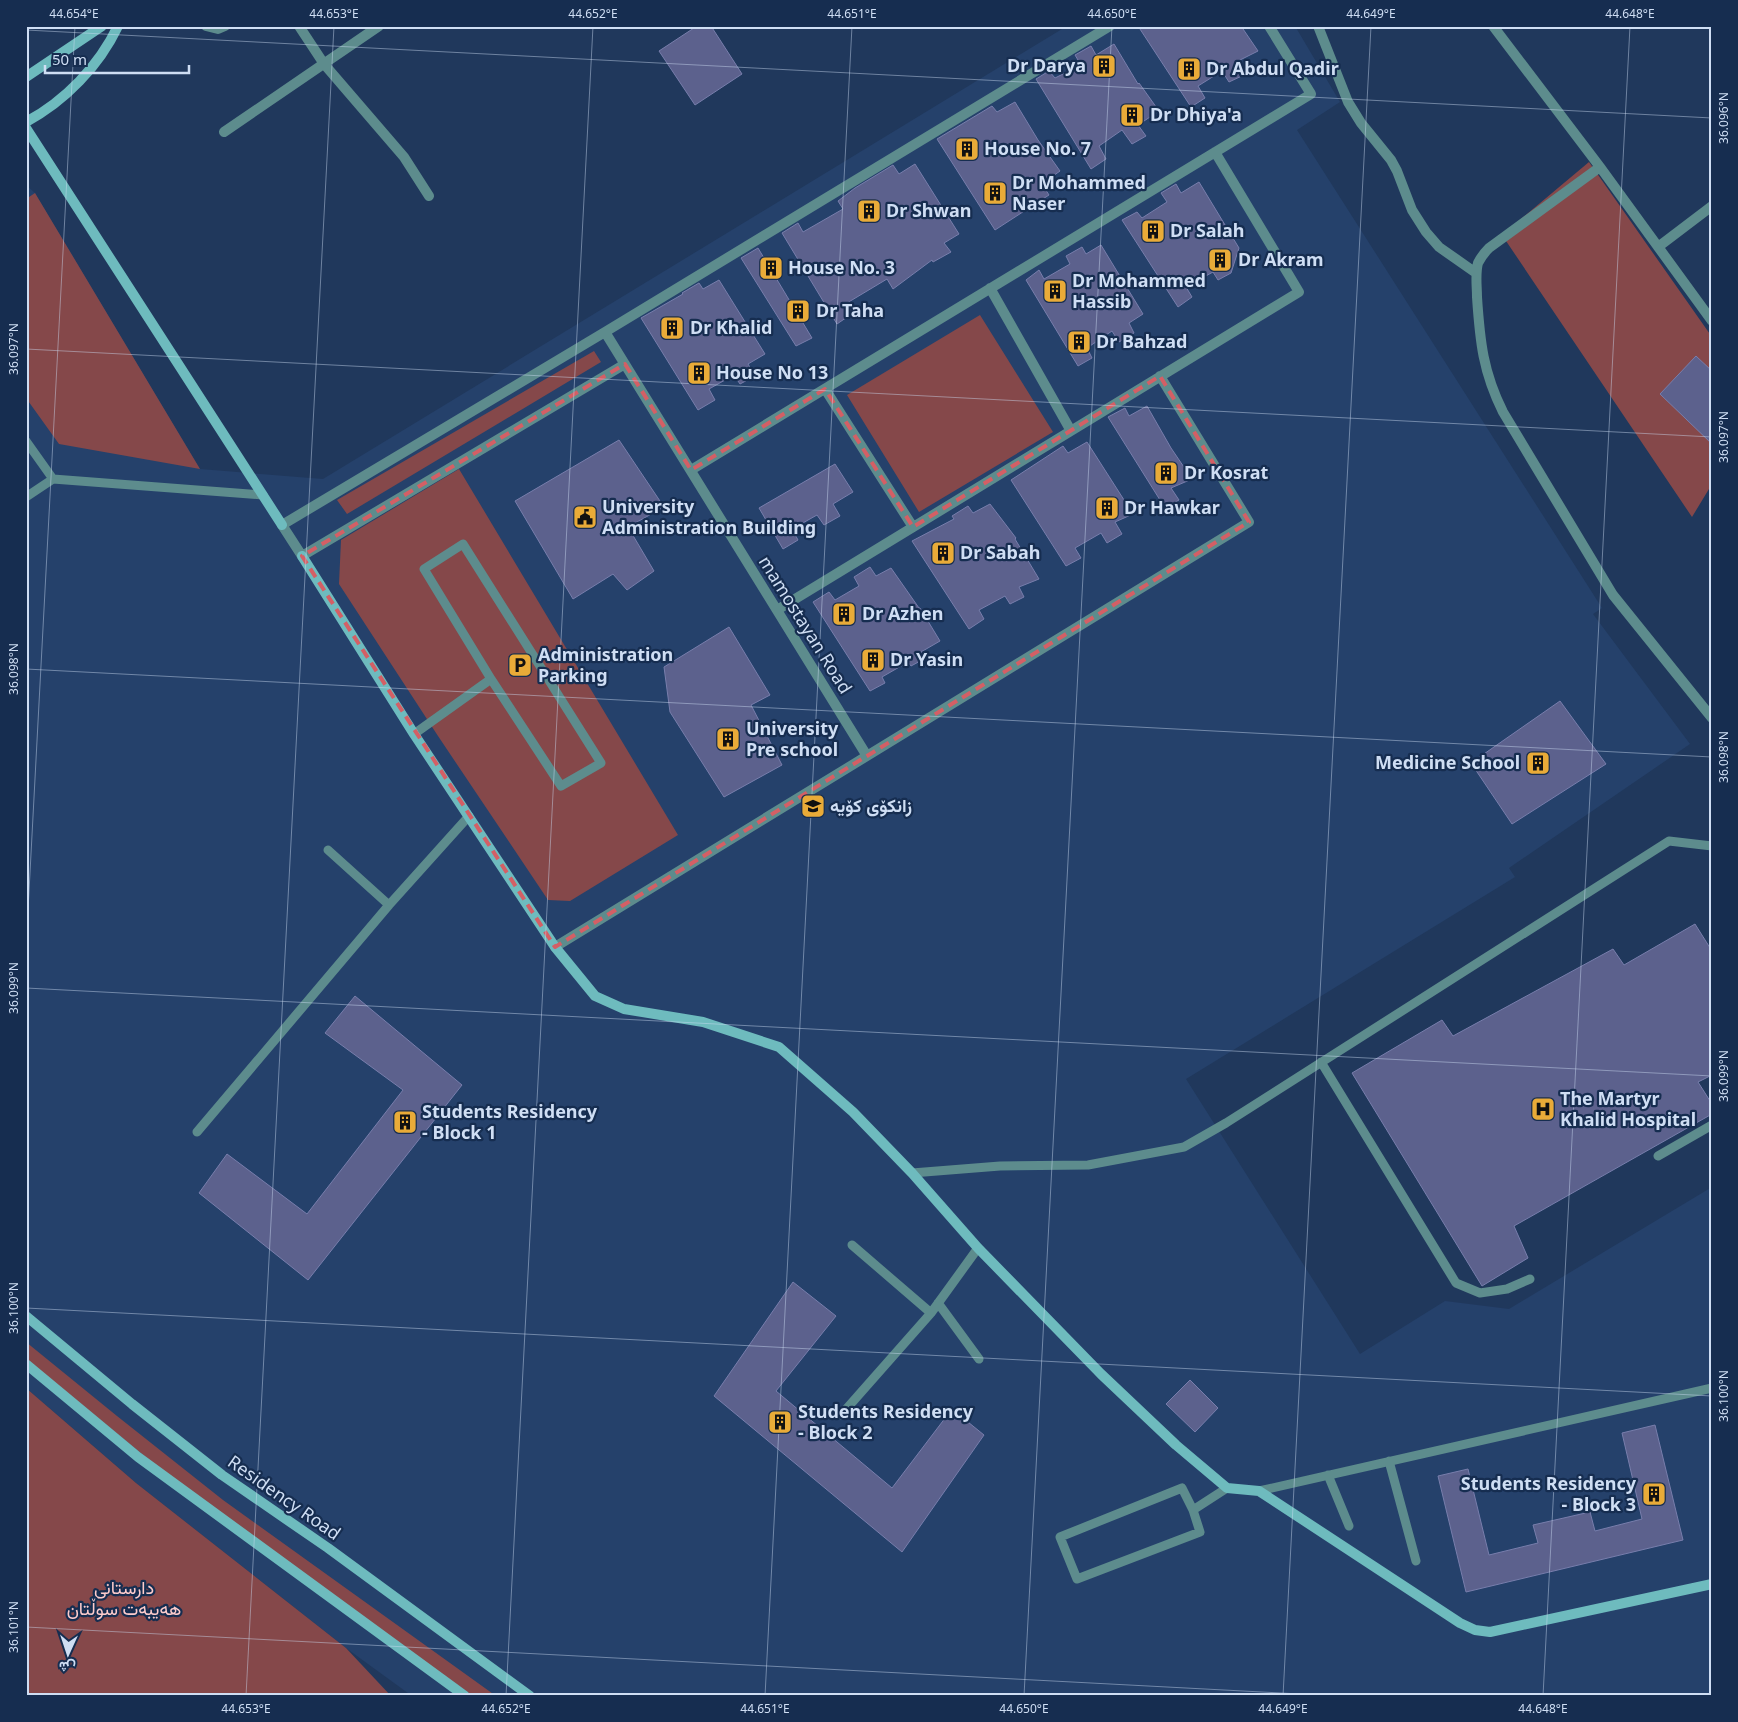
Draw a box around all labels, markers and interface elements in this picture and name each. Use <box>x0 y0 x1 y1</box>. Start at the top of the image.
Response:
text: 44.654°E <box>49 5 99 22</box>
text: 44.653°E <box>309 5 359 22</box>
text: 44.652°E <box>568 5 618 22</box>
text: 44.651°E <box>827 5 877 22</box>
text: 44.650°E <box>1087 5 1137 22</box>
text: 44.649°E <box>1346 5 1396 22</box>
text: 44.648°E <box>1605 5 1655 22</box>
scale bar <box>45 42 189 74</box>
text: 50 m <box>52 49 87 69</box>
place label: Dr Darya <box>1007 53 1086 77</box>
building icon: Dr Darya <box>1091 53 1117 79</box>
building icon: Dr Abdul Qadir <box>1176 56 1202 82</box>
place label: Dr Abdul Qadir <box>1206 56 1339 80</box>
text: 36.096°N <box>1715 92 1732 144</box>
building icon: Dr Dhiya'a <box>1119 102 1145 128</box>
place label: Dr Dhiya'a <box>1150 102 1242 126</box>
building icon: House No. 7 <box>954 136 980 162</box>
place label: House No. 7 <box>984 136 1091 160</box>
place label: Dr Mohammed Naser <box>1012 170 1146 215</box>
building icon: Dr Mohammed Naser <box>982 180 1008 206</box>
building icon: Dr Shwan <box>856 198 882 224</box>
place label: Dr Shwan <box>886 198 971 222</box>
building icon: Dr Salah <box>1140 218 1166 244</box>
place label: Dr Salah <box>1170 218 1244 242</box>
building icon: Dr Akram <box>1207 247 1233 273</box>
place label: Dr Akram <box>1238 247 1324 271</box>
building icon: House No. 3 <box>758 255 784 281</box>
place label: House No. 3 <box>788 255 895 279</box>
place label: Dr Mohammed Hassib <box>1072 268 1206 313</box>
building icon: Dr Mohammed Hassib <box>1042 278 1068 304</box>
building icon: Dr Taha <box>785 298 811 324</box>
place label: Dr Taha <box>816 298 884 322</box>
building icon: Dr Khalid <box>659 315 685 341</box>
place label: Dr Khalid <box>690 315 772 339</box>
text: 36.097°N <box>5 323 22 375</box>
building icon: Dr Bahzad <box>1066 329 1092 355</box>
place label: Dr Bahzad <box>1096 329 1187 353</box>
building icon: House No 13 <box>686 360 712 386</box>
place label: House No 13 <box>716 360 828 384</box>
text: 36.097°N <box>1715 411 1732 463</box>
building icon: Dr Kosrat <box>1153 460 1179 486</box>
place label: Dr Kosrat <box>1184 460 1269 484</box>
place label: University Administration Building <box>602 494 816 539</box>
building icon: Dr Hawkar <box>1094 495 1120 521</box>
place label: Dr Hawkar <box>1124 495 1220 519</box>
public building icon: University Administration Building <box>572 504 598 530</box>
building icon: Dr Sabah <box>930 540 956 566</box>
place label: Dr Sabah <box>960 540 1040 564</box>
street label: mamostayan Road <box>754 551 858 698</box>
building icon: Dr Azhen <box>831 601 857 627</box>
place label: Dr Azhen <box>862 601 943 625</box>
place label: Administration Parking <box>538 642 673 687</box>
text: 36.098°N <box>5 643 22 695</box>
building icon: Dr Yasin <box>860 647 886 673</box>
place label: Dr Yasin <box>890 647 963 671</box>
parking icon: Administration Parking <box>507 652 533 678</box>
place label: University Pre school <box>746 716 839 761</box>
building icon: University Pre school <box>715 726 741 752</box>
text: 36.098°N <box>1715 731 1732 783</box>
place label: Medicine School <box>1375 750 1520 774</box>
building icon: Medicine School <box>1525 750 1551 776</box>
school or university icon: زانکۆی کۆیە <box>800 793 826 819</box>
place label: زانکۆی کۆیە <box>830 793 912 817</box>
text: 36.099°N <box>5 962 22 1014</box>
text: 36.099°N <box>1715 1050 1732 1102</box>
place label: The Martyr Khalid Hospital <box>1560 1086 1696 1131</box>
hospital icon: The Martyr Khalid Hospital <box>1530 1096 1556 1122</box>
place label: Students Residency - Block 1 <box>422 1099 598 1144</box>
building icon: Students Residency - Block 1 <box>392 1109 418 1135</box>
text: 36.100°N <box>5 1282 22 1334</box>
text: 36.100°N <box>1715 1370 1732 1422</box>
place label: Students Residency - Block 2 <box>798 1399 974 1444</box>
building icon: Students Residency - Block 2 <box>767 1409 793 1435</box>
street label: Residency Road <box>223 1449 346 1545</box>
place label: Students Residency - Block 3 <box>1461 1471 1637 1516</box>
building icon: Students Residency - Block 3 <box>1641 1481 1667 1507</box>
park label: دارستانی هەیبەت سوڵتان <box>67 1575 181 1620</box>
text: 36.101°N <box>5 1601 22 1653</box>
north arrow <box>42 1630 92 1680</box>
text: ش <box>58 1658 76 1677</box>
text: 44.653°E <box>221 1700 271 1717</box>
text: 44.652°E <box>481 1700 531 1717</box>
text: 44.651°E <box>740 1700 790 1717</box>
text: 44.650°E <box>999 1700 1049 1717</box>
text: 44.649°E <box>1258 1700 1308 1717</box>
text: 44.648°E <box>1518 1700 1568 1717</box>

